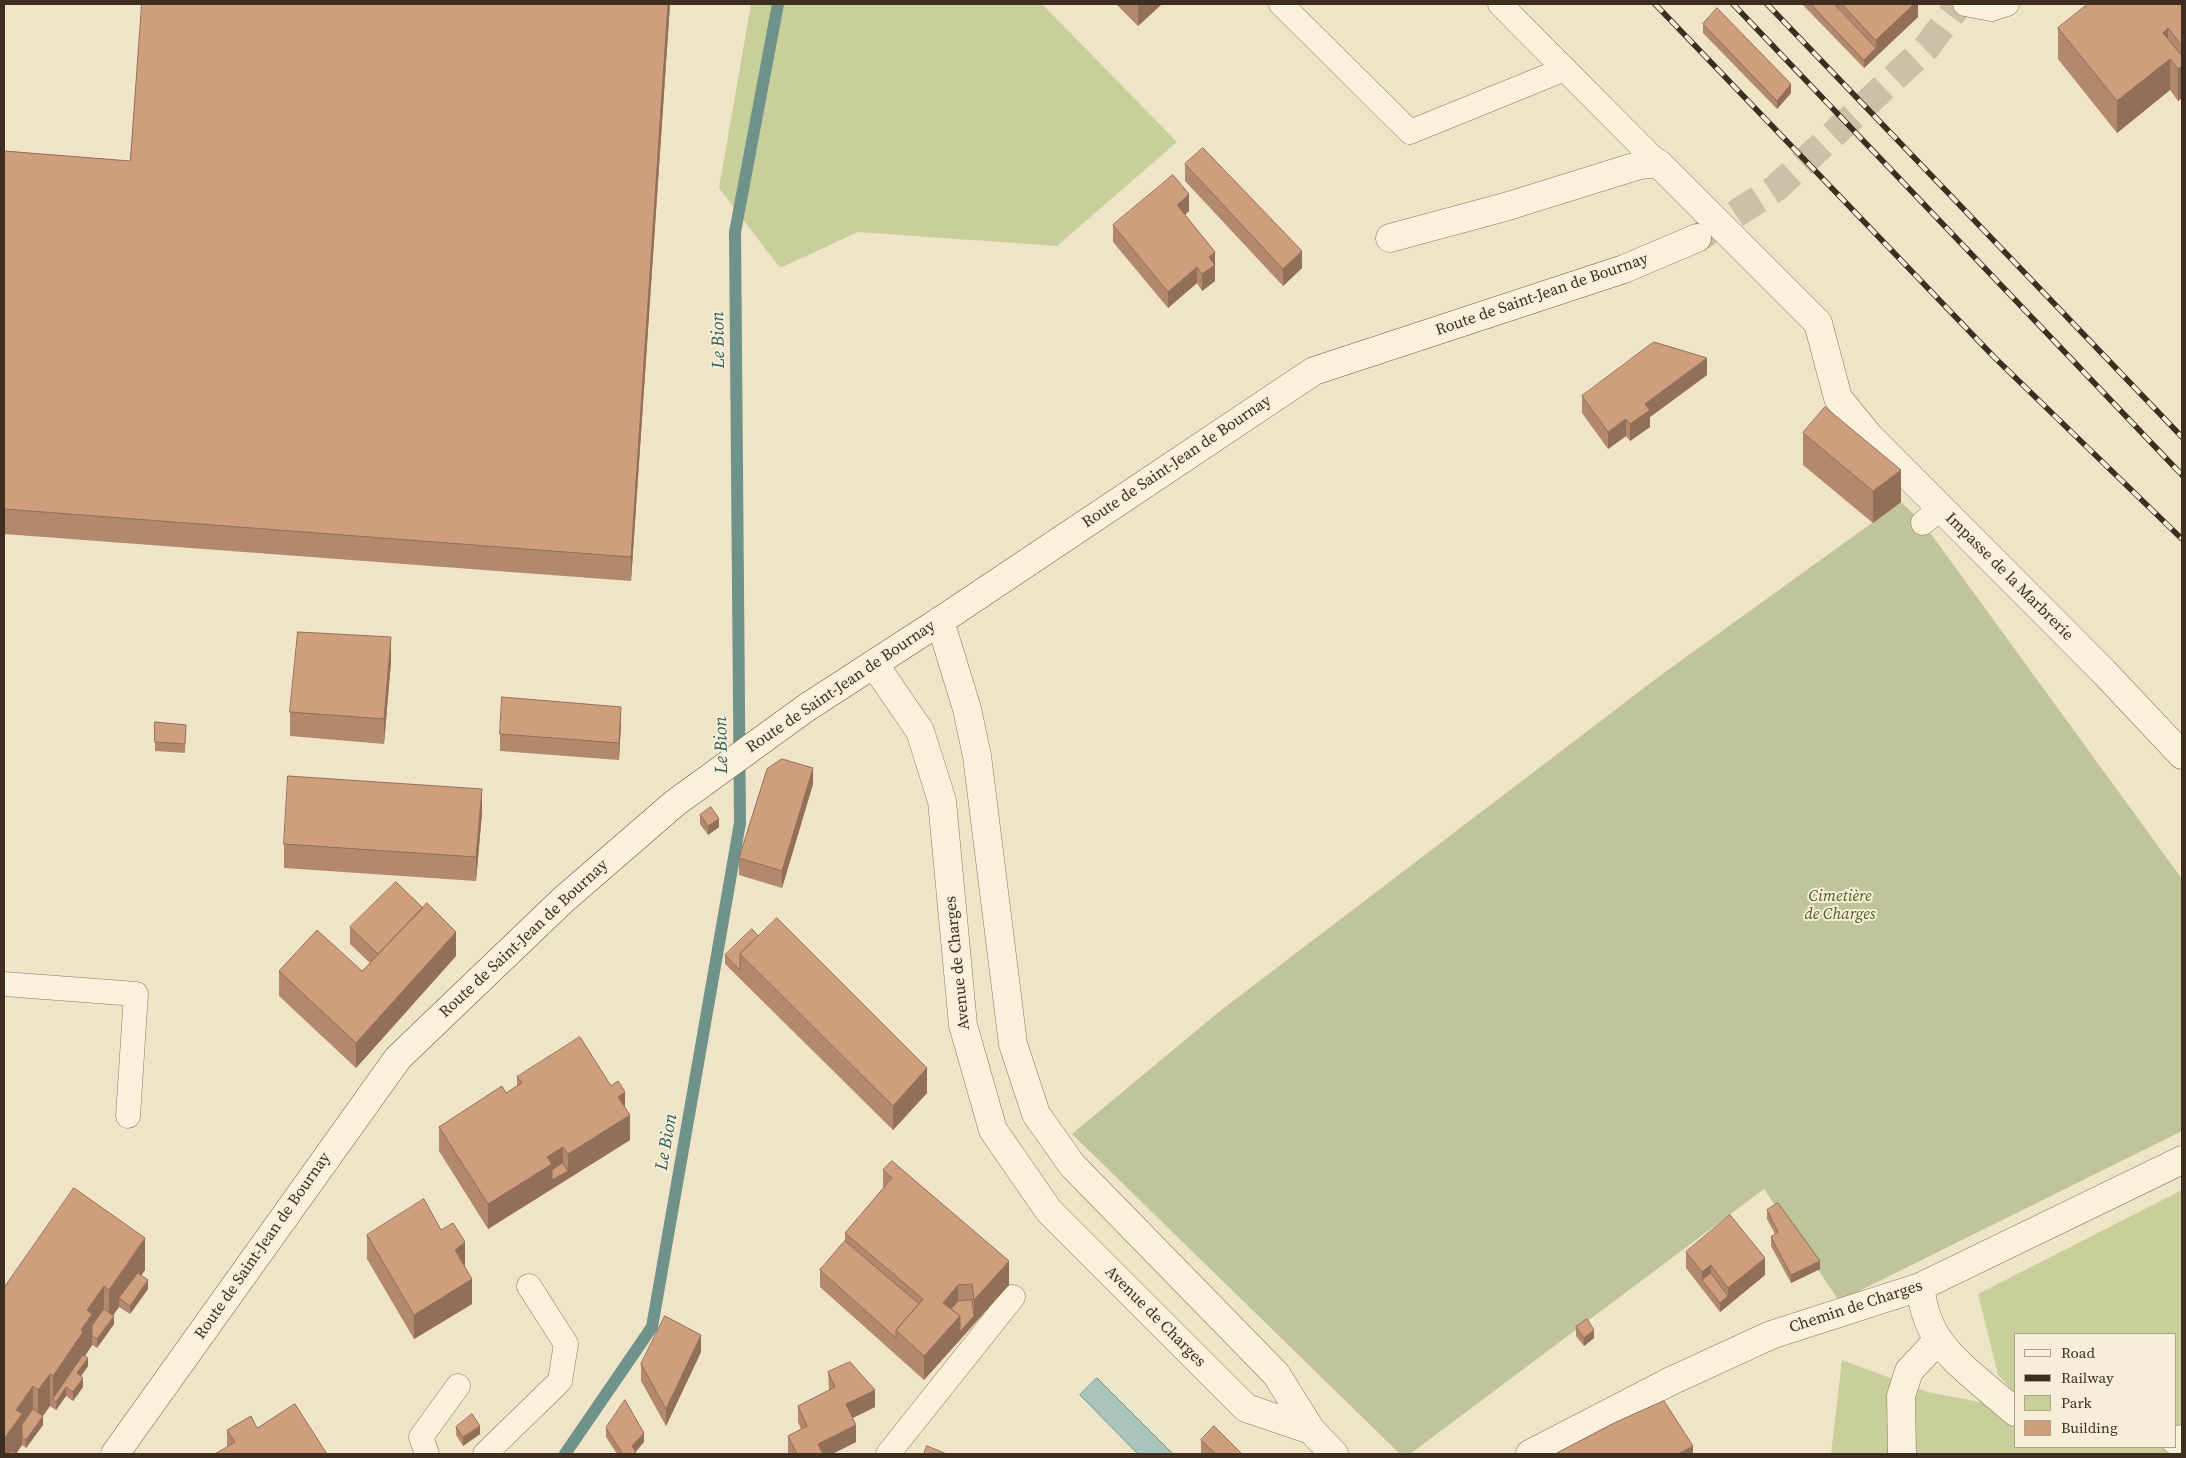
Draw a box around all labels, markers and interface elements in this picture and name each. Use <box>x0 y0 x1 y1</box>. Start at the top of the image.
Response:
street label: Route de Saint-Jean de Bournay <box>1433 250 1651 340</box>
water label: Le Bion <box>708 311 730 369</box>
street label: Route de Saint-Jean de Bournay <box>1079 392 1275 532</box>
street label: Impasse de la Marbrerie <box>1941 509 2077 645</box>
street label: Route de Saint-Jean de Bournay <box>743 617 939 757</box>
water label: Le Bion <box>711 716 733 774</box>
street label: Route de Saint-Jean de Bournay <box>436 856 612 1022</box>
park label: Cimetière de Charges <box>1804 887 1876 925</box>
street label: Avenue de Charges <box>941 895 975 1031</box>
water label: Le Bion <box>651 1112 683 1172</box>
street label: Route de Saint-Jean de Bournay <box>191 1149 335 1343</box>
street label: Avenue de Charges <box>1101 1263 1209 1371</box>
street label: Chemin de Charges <box>1787 1276 1925 1338</box>
legend <box>2014 1333 2176 1448</box>
text: Road <box>2061 1342 2095 1363</box>
text: Railway <box>2061 1367 2114 1388</box>
text: Park <box>2061 1392 2092 1413</box>
text: Building <box>2061 1417 2118 1438</box>

